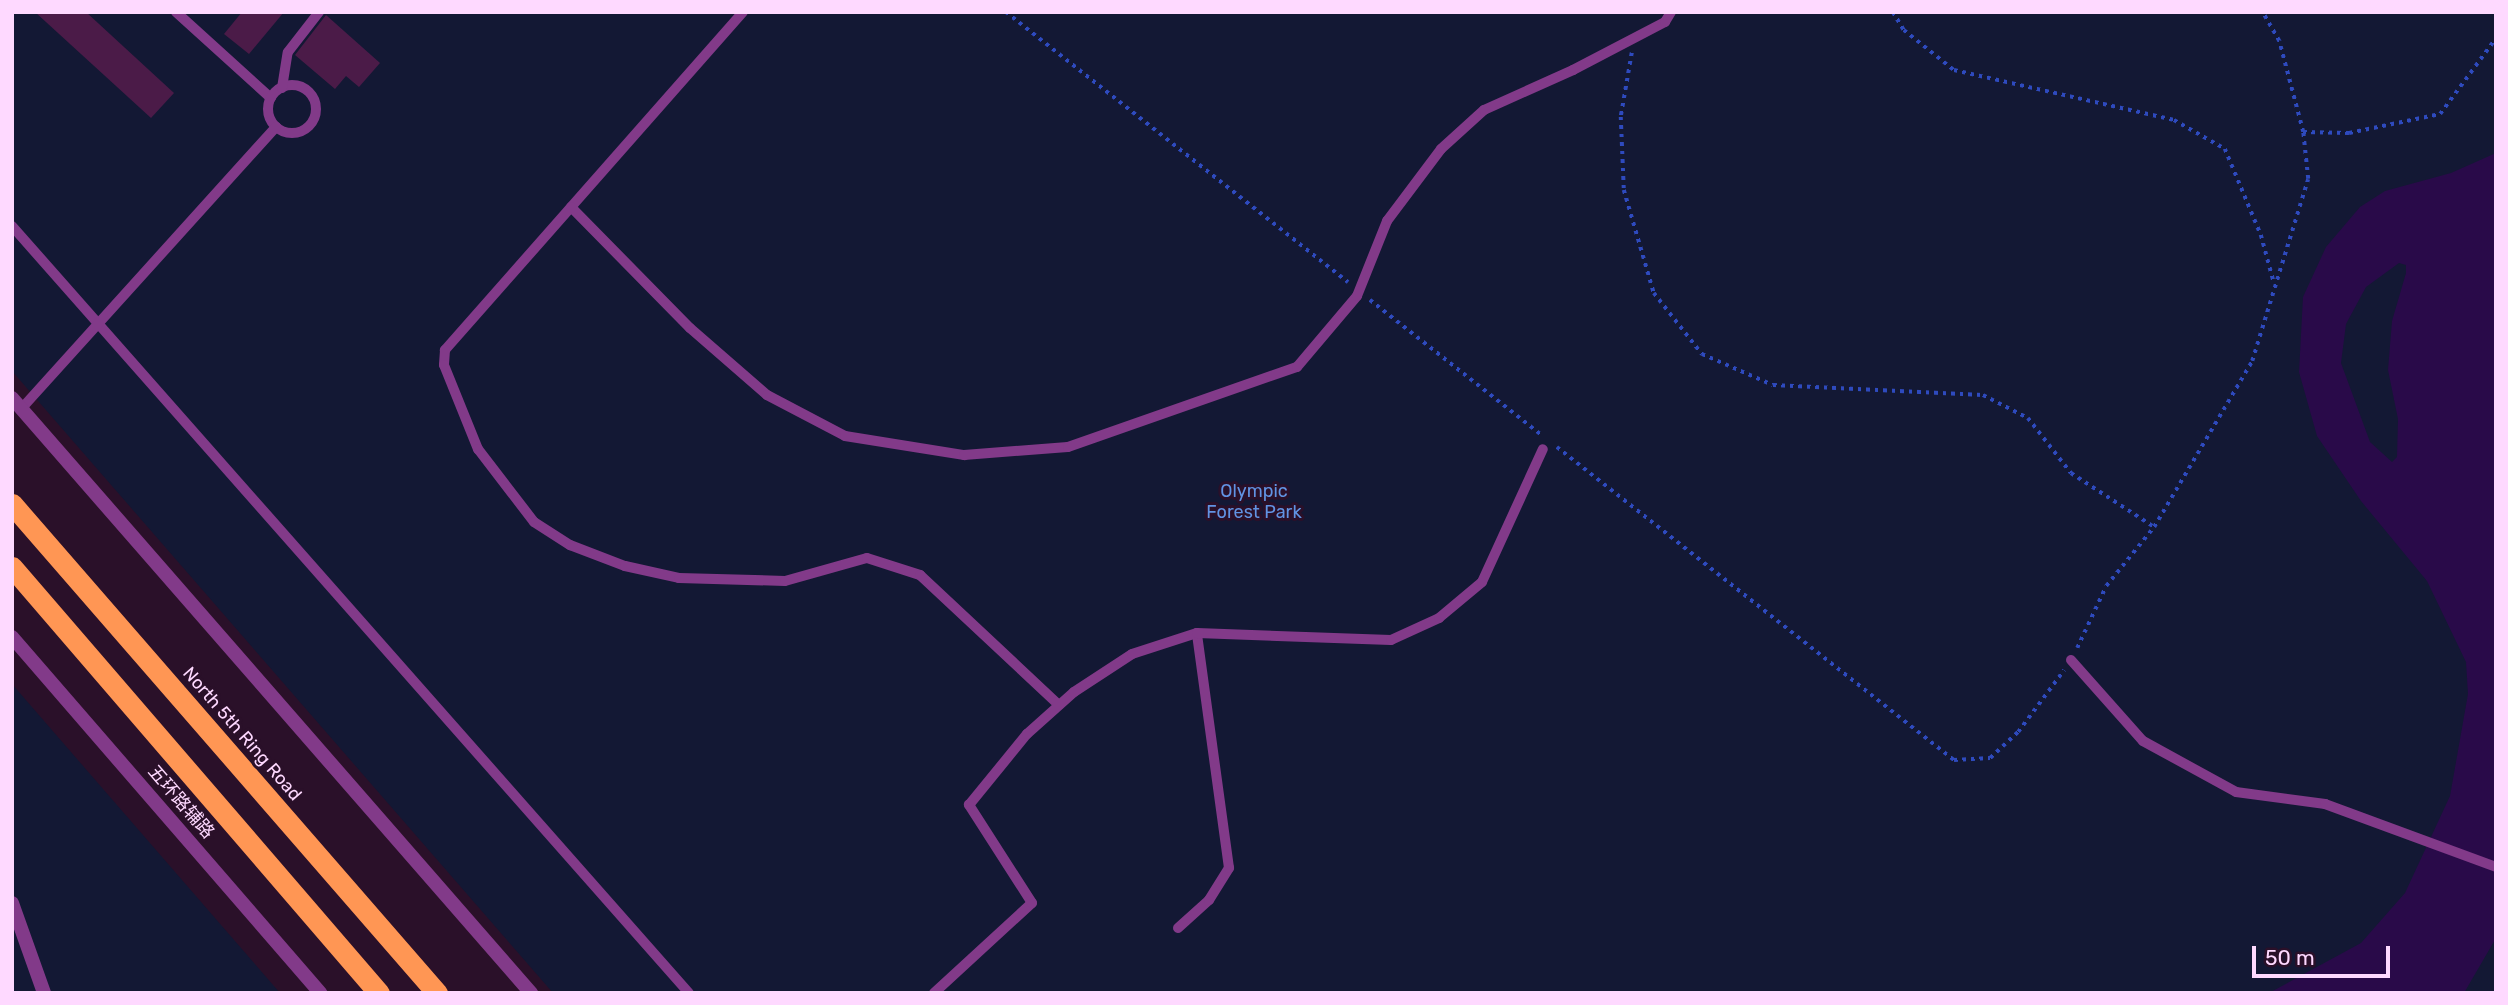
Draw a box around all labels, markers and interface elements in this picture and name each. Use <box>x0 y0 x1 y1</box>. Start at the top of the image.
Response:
park label: Olympic Forest Park <box>1206 481 1302 524</box>
street label: North 5th Ring Road <box>178 663 306 805</box>
street label: 五环路辅路 <box>143 761 219 843</box>
scale bar <box>2256 932 2394 976</box>
text: 50 m <box>2265 945 2315 970</box>

